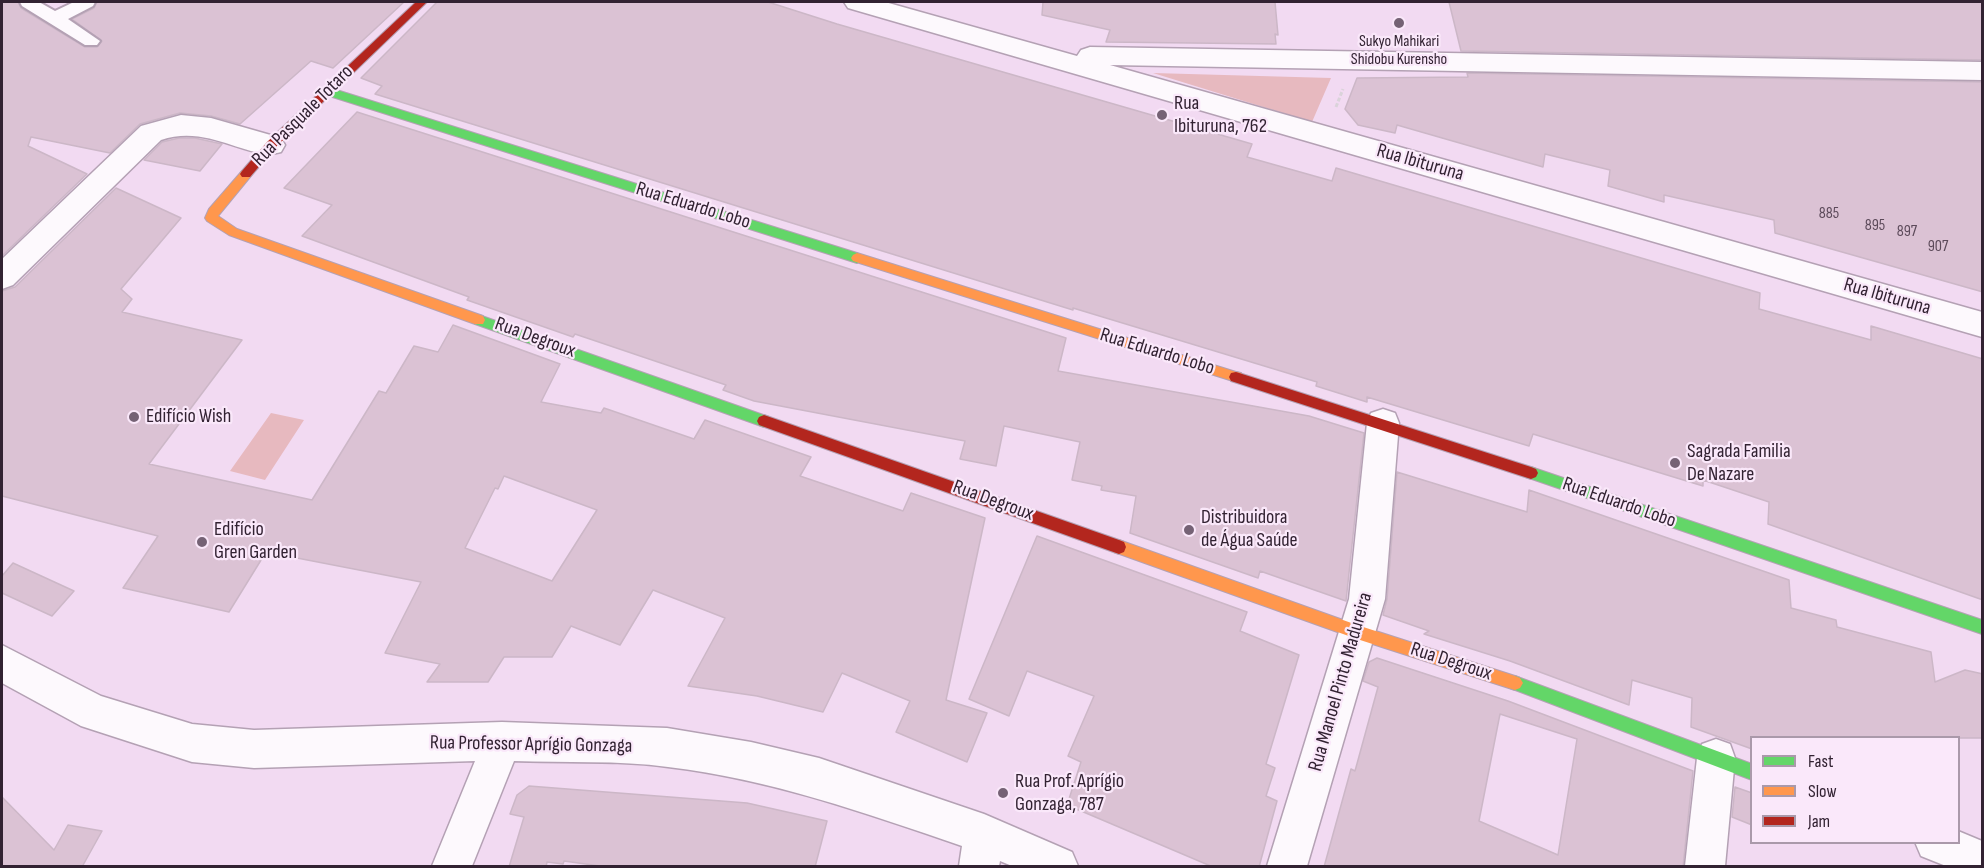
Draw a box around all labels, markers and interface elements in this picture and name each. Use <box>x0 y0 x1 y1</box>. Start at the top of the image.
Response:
marker: Sukyo Mahikari Shidobu Kurensho <box>1392 16 1406 30</box>
place label: Sukyo Mahikari Shidobu Kurensho <box>1351 32 1447 70</box>
street label: Rua Pasquale Totaro <box>247 60 359 172</box>
place label: Rua Ibituruna, 762 <box>1174 92 1267 139</box>
marker: Rua Ibituruna, 762 <box>1155 108 1169 122</box>
street label: Rua Ibituruna <box>1374 139 1466 187</box>
street label: Rua Eduardo Lobo <box>633 177 753 235</box>
house number: 885 <box>1819 204 1839 224</box>
house number: 895 <box>1865 216 1885 236</box>
house number: 897 <box>1897 222 1917 242</box>
house number: 907 <box>1928 237 1948 257</box>
street label: Rua Ibituruna <box>1841 273 1933 321</box>
street label: Rua Degroux <box>491 312 579 364</box>
street label: Rua Eduardo Lobo <box>1097 323 1217 381</box>
place label: Edifício Wish <box>146 405 231 429</box>
marker: Edifício Wish <box>127 410 141 424</box>
place label: Sagrada Familia De Nazare <box>1687 440 1791 487</box>
marker: Sagrada Familia De Nazare <box>1668 456 1682 470</box>
street label: Rua Eduardo Lobo <box>1559 472 1679 534</box>
street label: Rua Degroux <box>949 475 1037 527</box>
place label: Distribuidora de Água Saúde <box>1201 506 1298 553</box>
place label: Edifício Gren Garden <box>214 518 297 565</box>
marker: Distribuidora de Água Saúde <box>1182 523 1196 537</box>
marker: Edifício Gren Garden <box>195 535 209 549</box>
street label: Rua Manoel Pinto Madureira <box>1304 590 1378 774</box>
street label: Rua Degroux <box>1407 638 1495 686</box>
street label: Rua Professor Aprígio Gonzaga <box>430 731 632 759</box>
legend <box>1750 736 1960 844</box>
text: Fast <box>1808 751 1833 772</box>
place label: Rua Prof. Aprígio Gonzaga, 787 <box>1015 770 1124 817</box>
text: Slow <box>1808 781 1837 802</box>
marker: Rua Prof. Aprígio Gonzaga, 787 <box>996 786 1010 800</box>
text: Jam <box>1808 811 1830 832</box>

